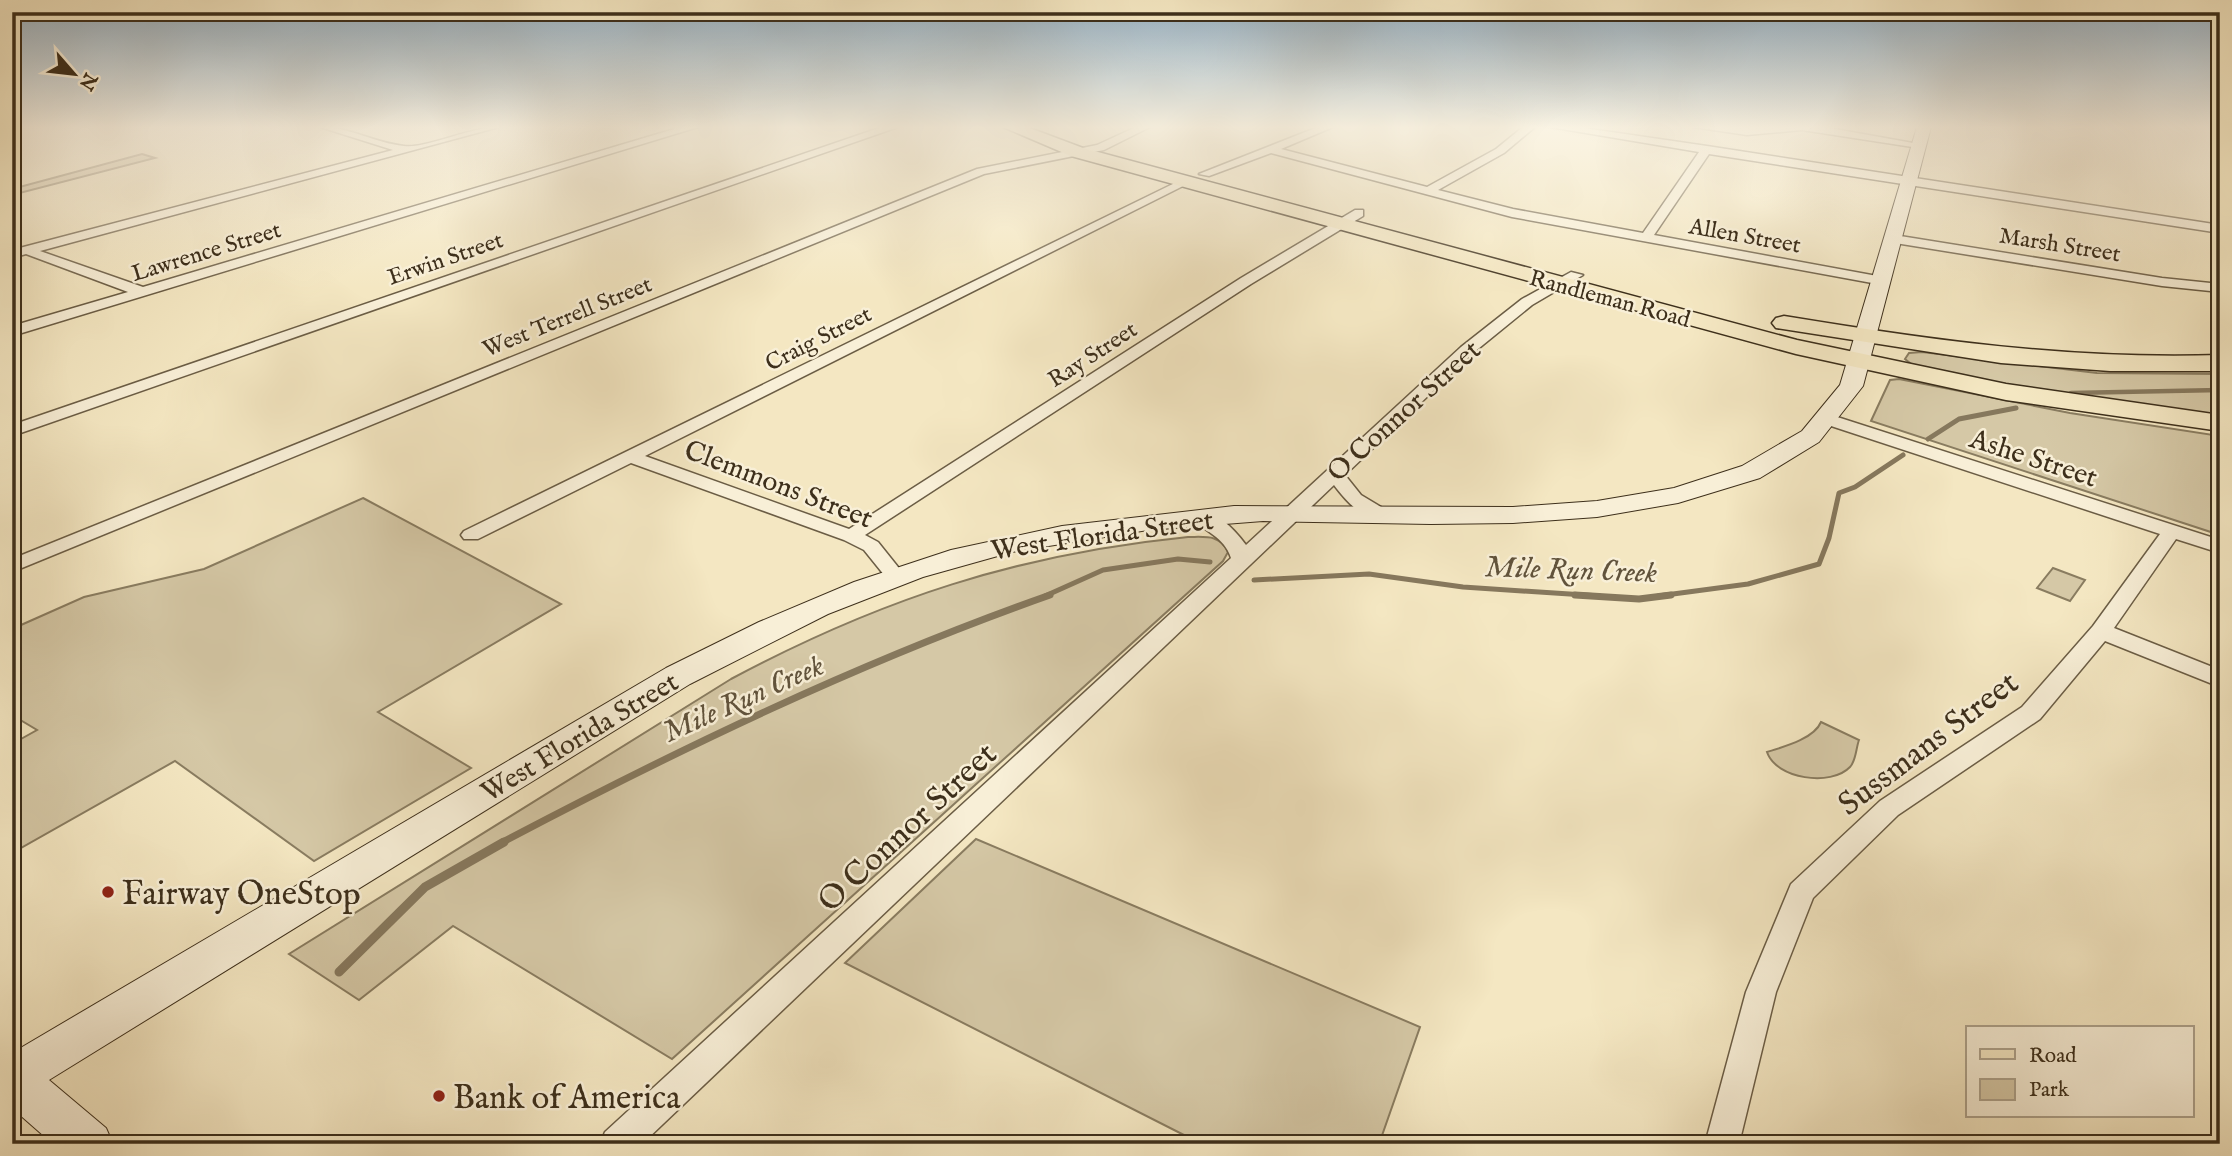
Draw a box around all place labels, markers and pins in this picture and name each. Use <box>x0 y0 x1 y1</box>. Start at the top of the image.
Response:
place label: Fairway OneStop <box>122 874 361 916</box>
marker: Fairway OneStop <box>100 884 116 900</box>
place label: Bank of America <box>453 1078 681 1120</box>
marker: Bank of America <box>431 1088 447 1104</box>

